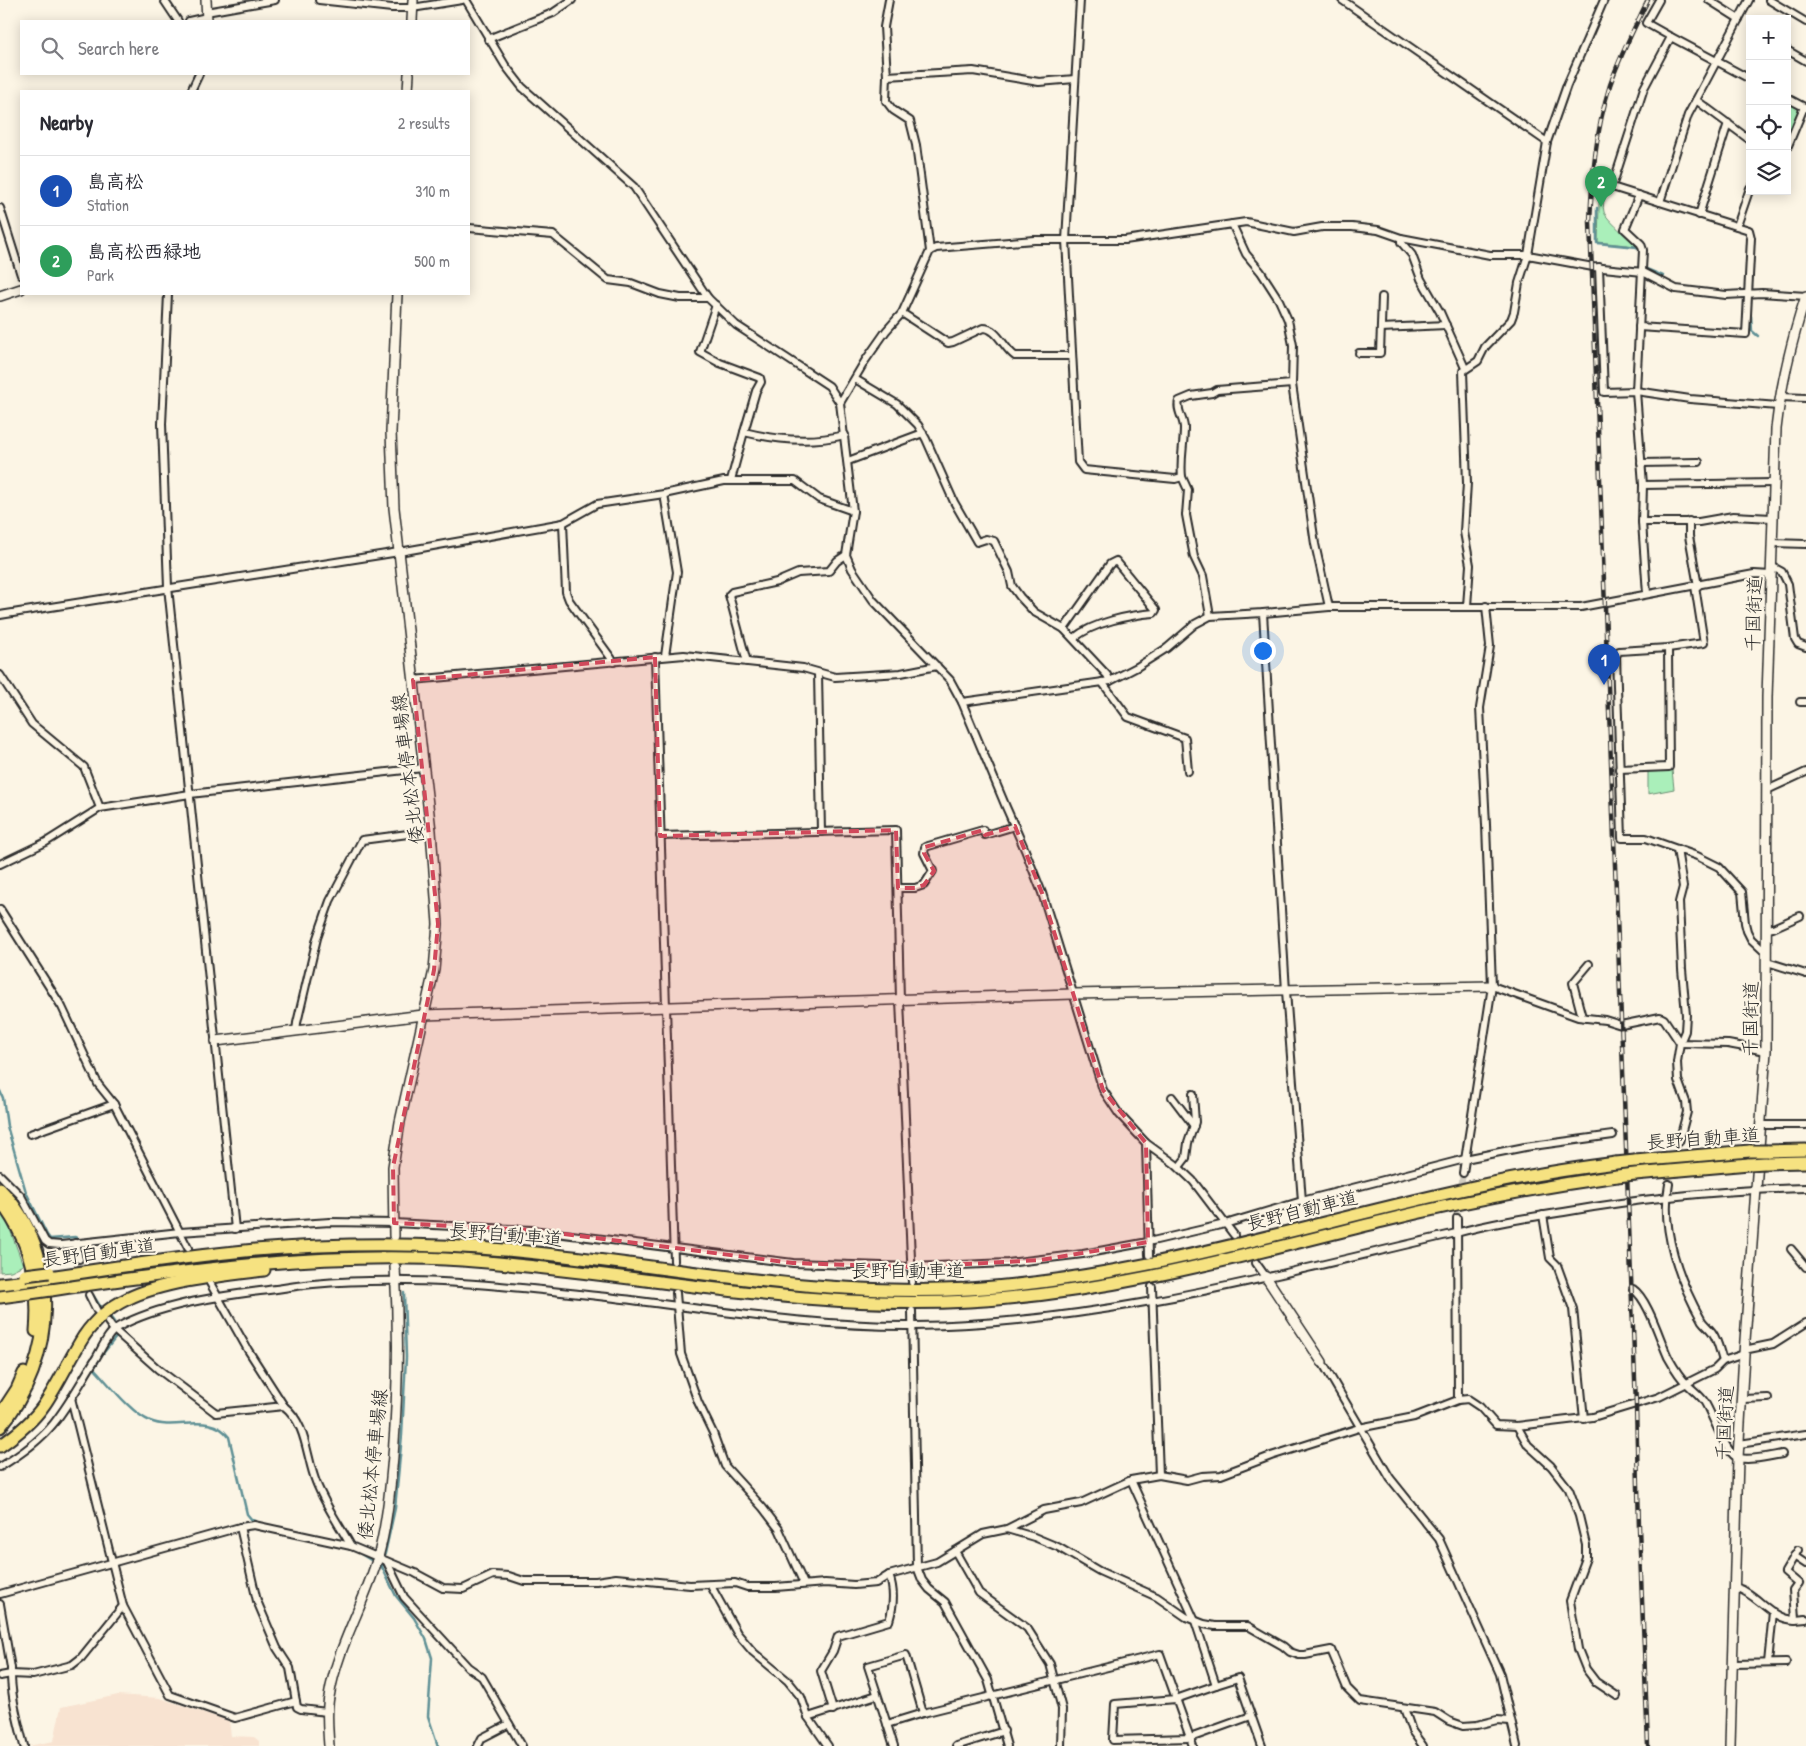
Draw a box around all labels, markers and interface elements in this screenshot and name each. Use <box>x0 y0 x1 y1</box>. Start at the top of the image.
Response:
map controls <box>1746 15 1791 195</box>
button: + <box>1746 15 1791 60</box>
search box <box>20 20 470 75</box>
icon: search <box>38 34 66 62</box>
text: Search here <box>78 35 159 61</box>
button: − <box>1746 60 1791 105</box>
button: locate <box>1746 105 1791 150</box>
text: Nearby <box>40 108 93 137</box>
text: 2 results <box>398 112 450 134</box>
button: layers <box>1746 150 1791 195</box>
pin: 2 <box>1585 166 1617 207</box>
text: 島高松 <box>87 168 144 194</box>
text: 1 <box>53 180 59 202</box>
text: 310 m <box>415 180 450 202</box>
text: Station <box>87 194 129 216</box>
text: 島高松西緑地 <box>87 238 201 264</box>
text: 2 <box>52 250 60 272</box>
text: 500 m <box>414 250 450 272</box>
text: Park <box>87 264 114 286</box>
street label: 千国街道 <box>1739 576 1767 652</box>
your location <box>1250 638 1276 664</box>
pin: 1 <box>1588 644 1620 685</box>
street label: 倭北松本停車場線 <box>385 692 429 846</box>
street label: 千国街道 <box>1736 981 1764 1057</box>
street label: 長野自動車道 <box>1645 1121 1761 1155</box>
street label: 長野自動車道 <box>1244 1184 1360 1236</box>
street label: 長野自動車道 <box>448 1216 564 1252</box>
street label: 長野自動車道 <box>41 1231 157 1273</box>
street label: 長野自動車道 <box>851 1257 965 1283</box>
street label: 千国街道 <box>1709 1384 1739 1462</box>
street label: 倭北松本停車場線 <box>351 1387 393 1541</box>

